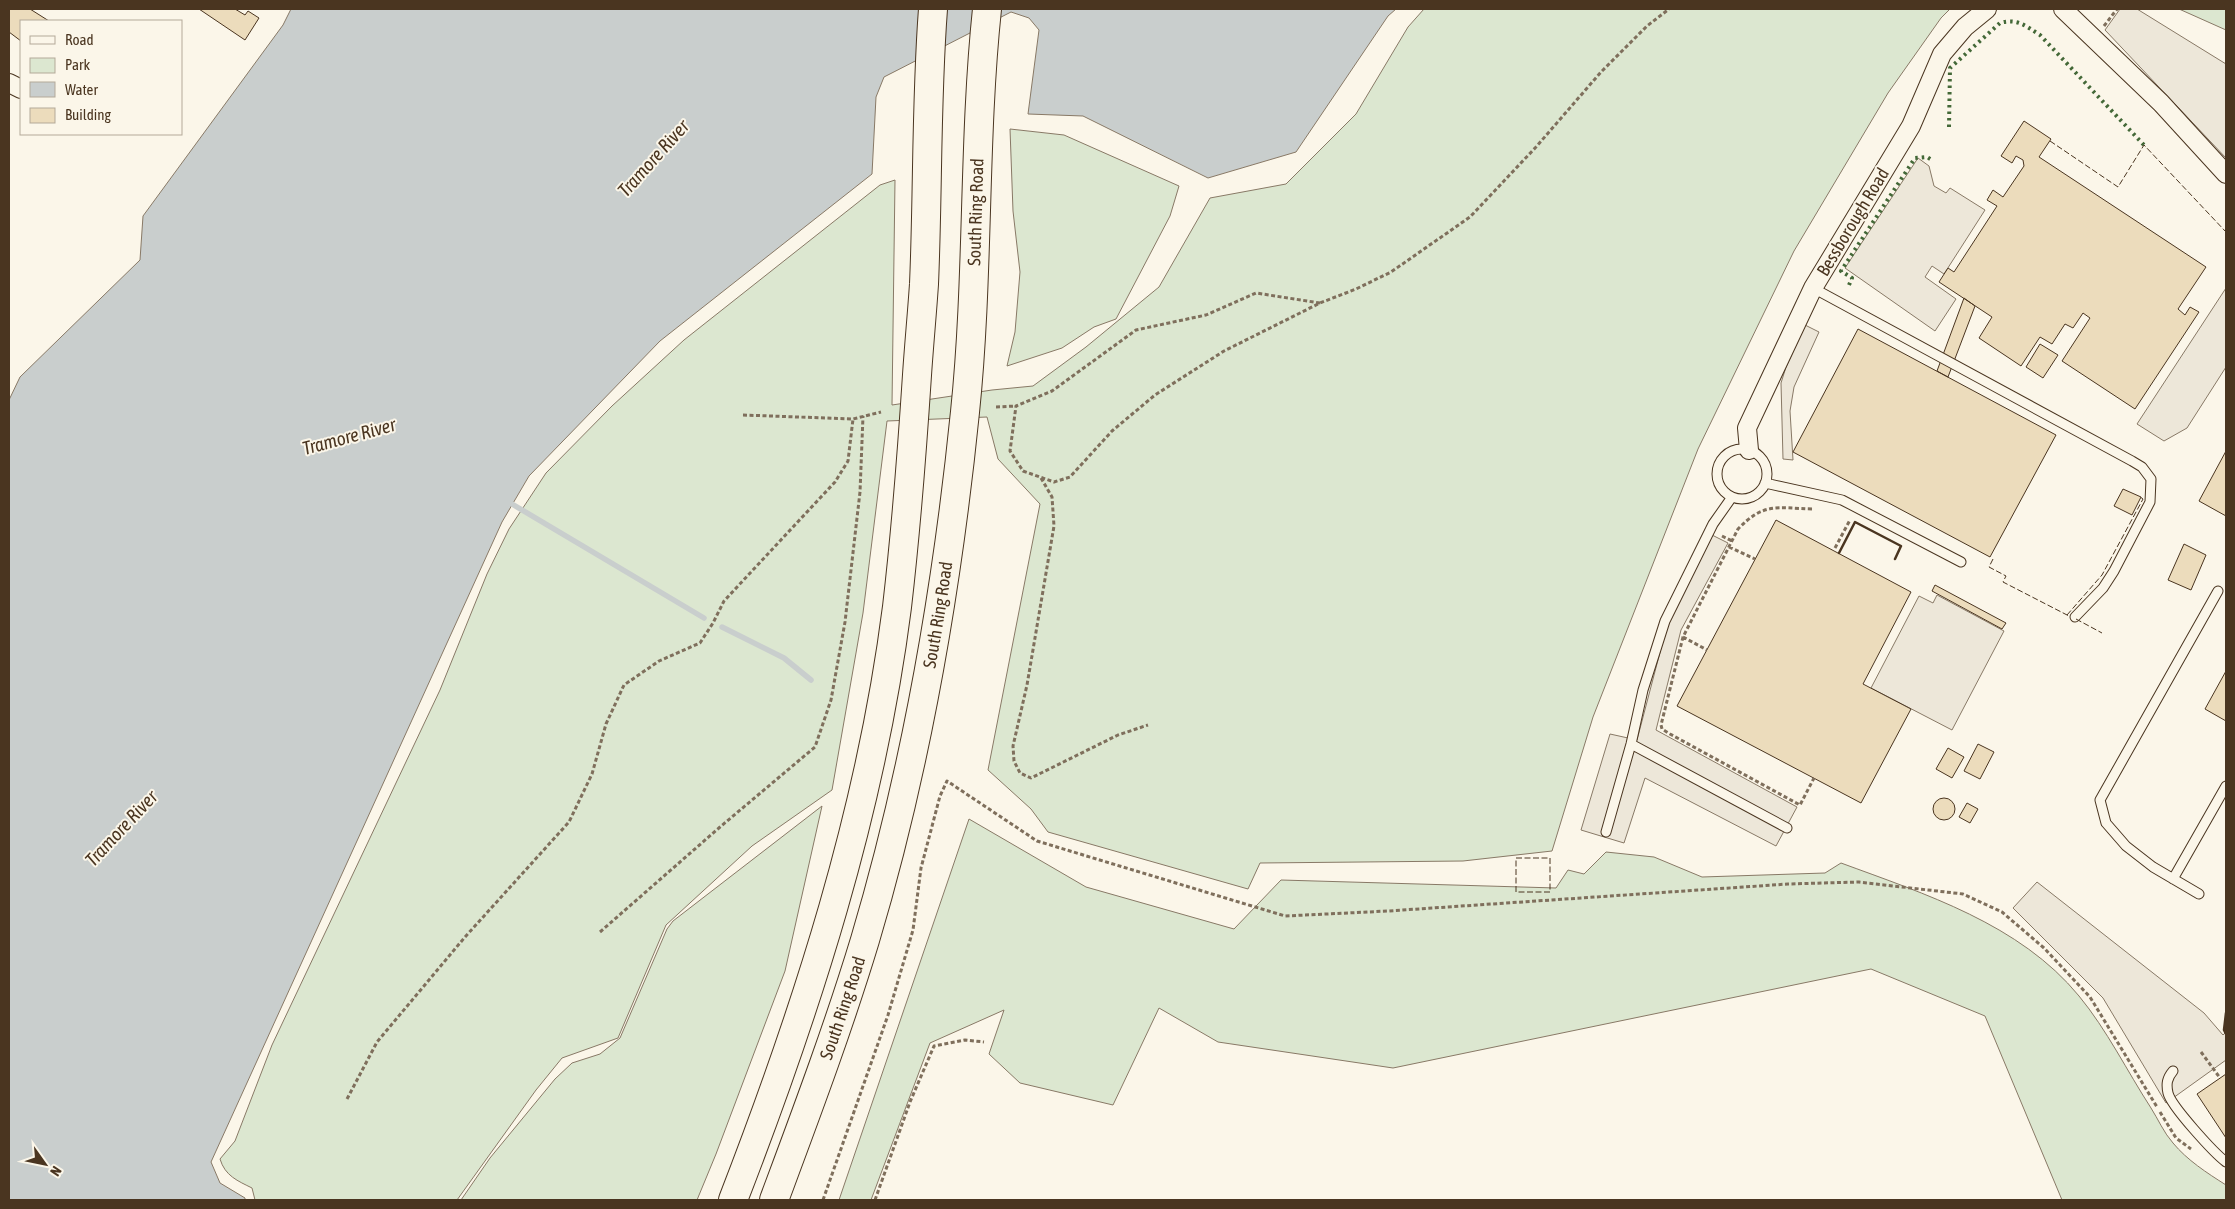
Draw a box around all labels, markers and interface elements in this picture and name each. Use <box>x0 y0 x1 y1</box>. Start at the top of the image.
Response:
legend <box>20 20 182 135</box>
text: Road <box>65 31 94 48</box>
text: Park <box>65 56 90 73</box>
text: Water <box>65 81 98 98</box>
text: Building <box>65 106 111 123</box>
water label: Tramore River <box>613 114 694 201</box>
street label: South Ring Road <box>963 158 988 266</box>
street label: Bessborough Road <box>1812 164 1893 280</box>
water label: Tramore River <box>300 413 399 459</box>
street label: South Ring Road <box>919 560 957 670</box>
water label: Tramore River <box>80 784 163 870</box>
street label: South Ring Road <box>815 954 869 1062</box>
north arrow <box>20 1139 70 1189</box>
text: N <box>47 1163 65 1179</box>

